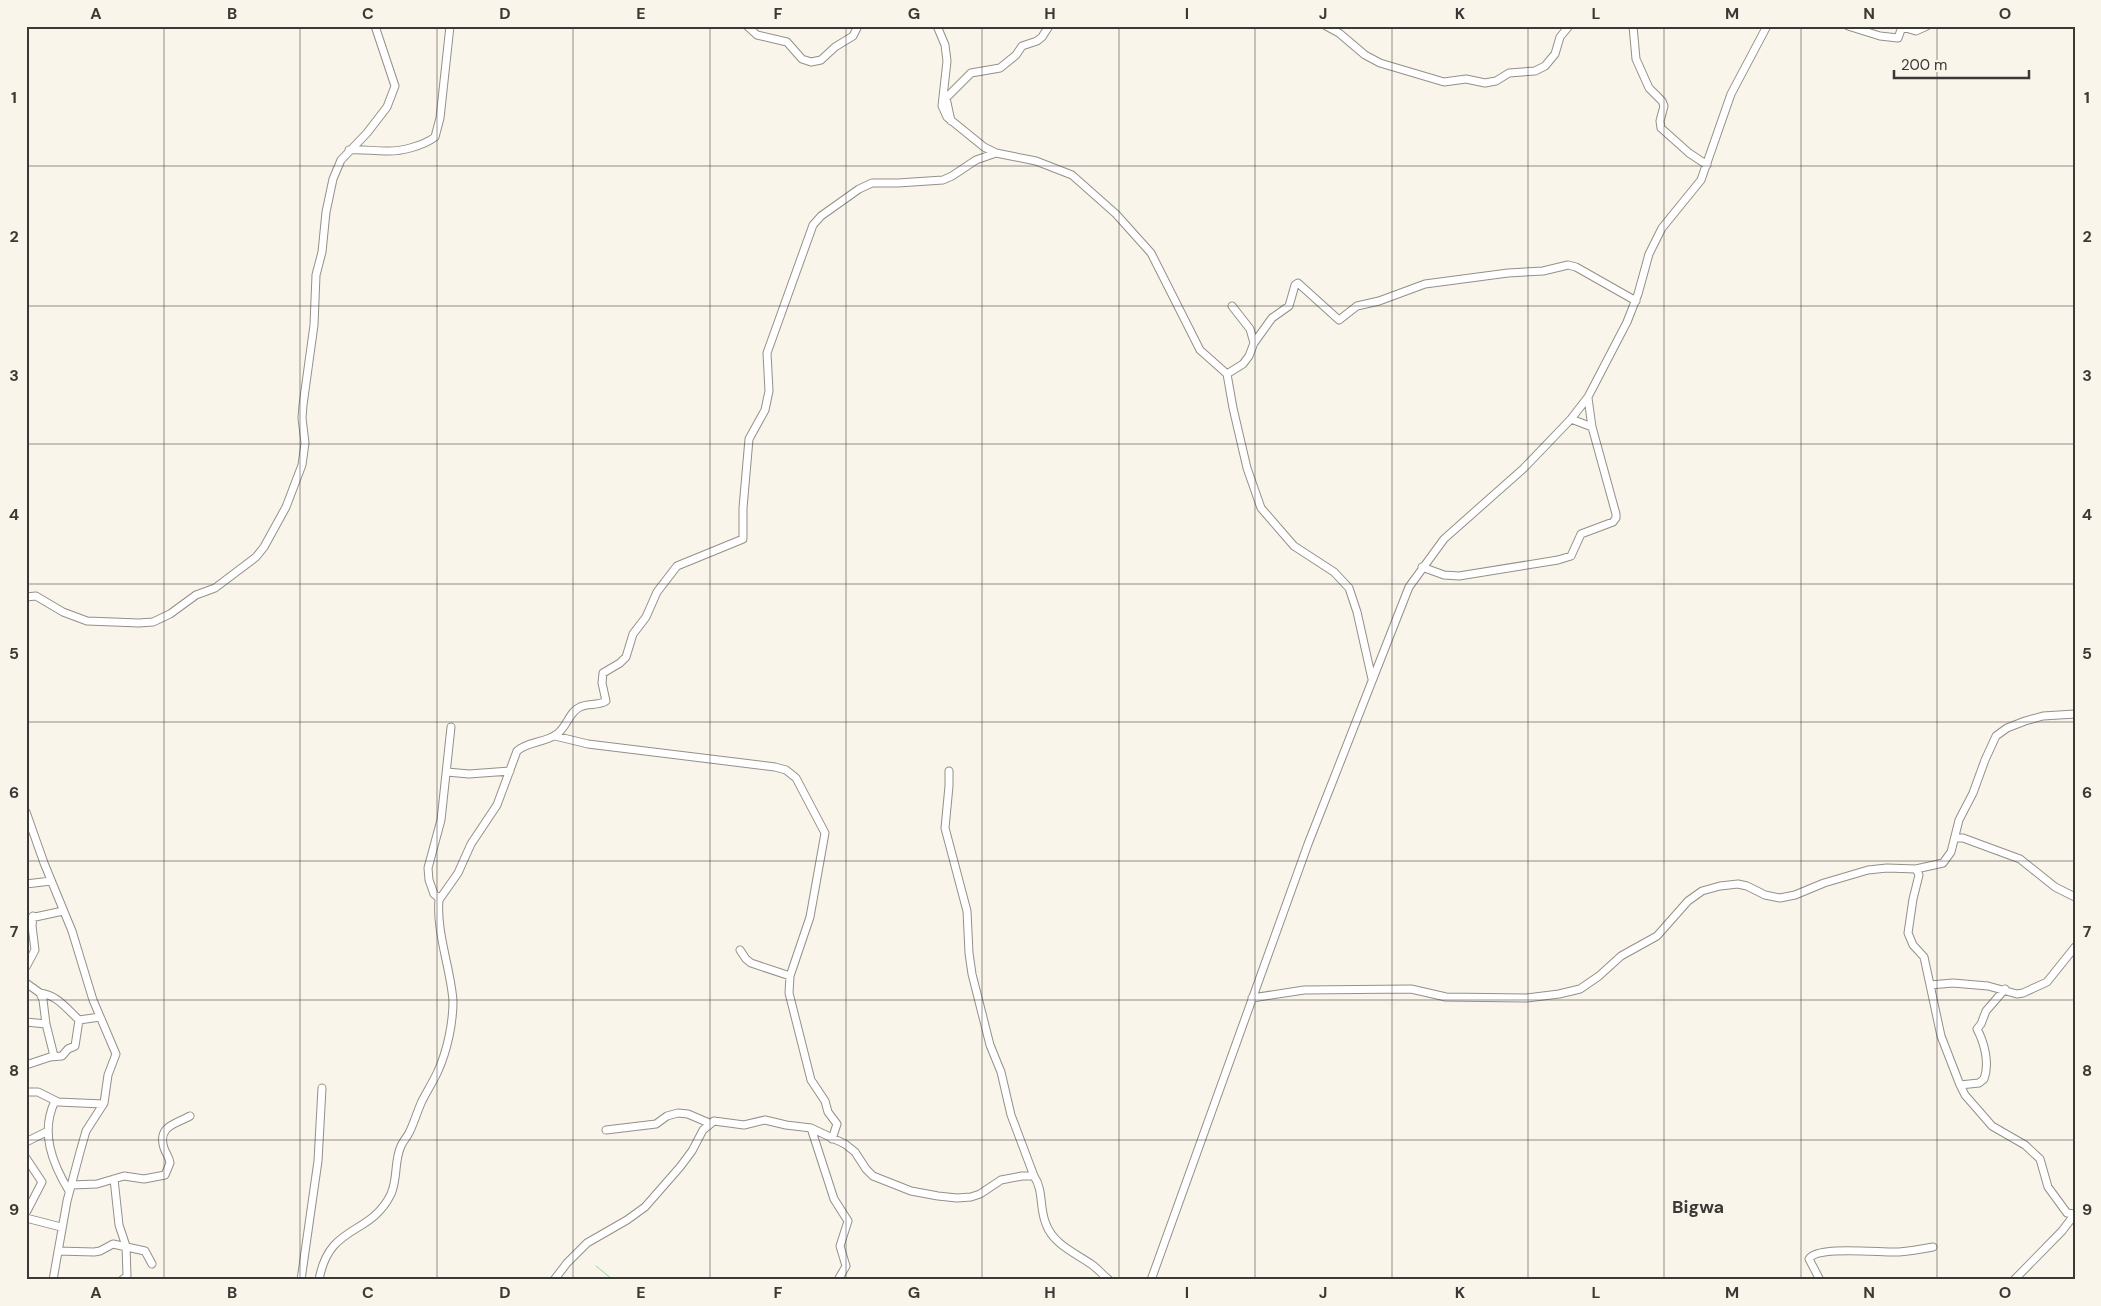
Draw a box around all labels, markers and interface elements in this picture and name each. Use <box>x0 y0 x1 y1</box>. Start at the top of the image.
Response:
text: A <box>90 3 102 24</box>
text: B <box>227 3 237 24</box>
text: C <box>362 3 374 24</box>
text: D <box>499 3 511 24</box>
text: E <box>636 3 646 24</box>
text: F <box>774 3 783 24</box>
text: G <box>908 3 920 24</box>
text: H <box>1044 3 1056 24</box>
text: I <box>1185 3 1189 24</box>
text: J <box>1319 3 1327 24</box>
text: K <box>1455 3 1466 24</box>
text: L <box>1592 3 1601 24</box>
text: M <box>1725 3 1739 24</box>
text: N <box>1863 3 1875 24</box>
text: O <box>1999 3 2011 24</box>
scale bar <box>1894 48 2028 80</box>
text: 200 m <box>1901 55 1947 75</box>
text: 1 <box>11 87 17 108</box>
text: 1 <box>2084 87 2090 108</box>
text: 2 <box>9 226 19 247</box>
text: 2 <box>2082 226 2092 247</box>
text: 3 <box>9 365 19 386</box>
text: 3 <box>2082 365 2092 386</box>
text: 4 <box>9 504 19 525</box>
text: 4 <box>2082 504 2092 525</box>
text: 5 <box>9 643 19 664</box>
text: 5 <box>2082 643 2092 664</box>
text: 6 <box>9 782 19 803</box>
text: 6 <box>2082 782 2092 803</box>
text: 7 <box>10 921 19 942</box>
text: 7 <box>2083 921 2092 942</box>
text: 8 <box>9 1060 19 1081</box>
text: 8 <box>2082 1060 2092 1081</box>
district label: Bigwa <box>1672 1195 1724 1219</box>
text: 9 <box>9 1199 19 1220</box>
text: 9 <box>2082 1199 2092 1220</box>
text: A <box>90 1282 102 1303</box>
text: B <box>227 1282 237 1303</box>
text: C <box>362 1282 374 1303</box>
text: D <box>499 1282 511 1303</box>
text: E <box>636 1282 646 1303</box>
text: F <box>774 1282 783 1303</box>
text: G <box>908 1282 920 1303</box>
text: H <box>1044 1282 1056 1303</box>
text: I <box>1185 1282 1189 1303</box>
text: J <box>1319 1282 1327 1303</box>
text: K <box>1455 1282 1466 1303</box>
text: L <box>1592 1282 1601 1303</box>
text: M <box>1725 1282 1739 1303</box>
text: N <box>1863 1282 1875 1303</box>
text: O <box>1999 1282 2011 1303</box>

